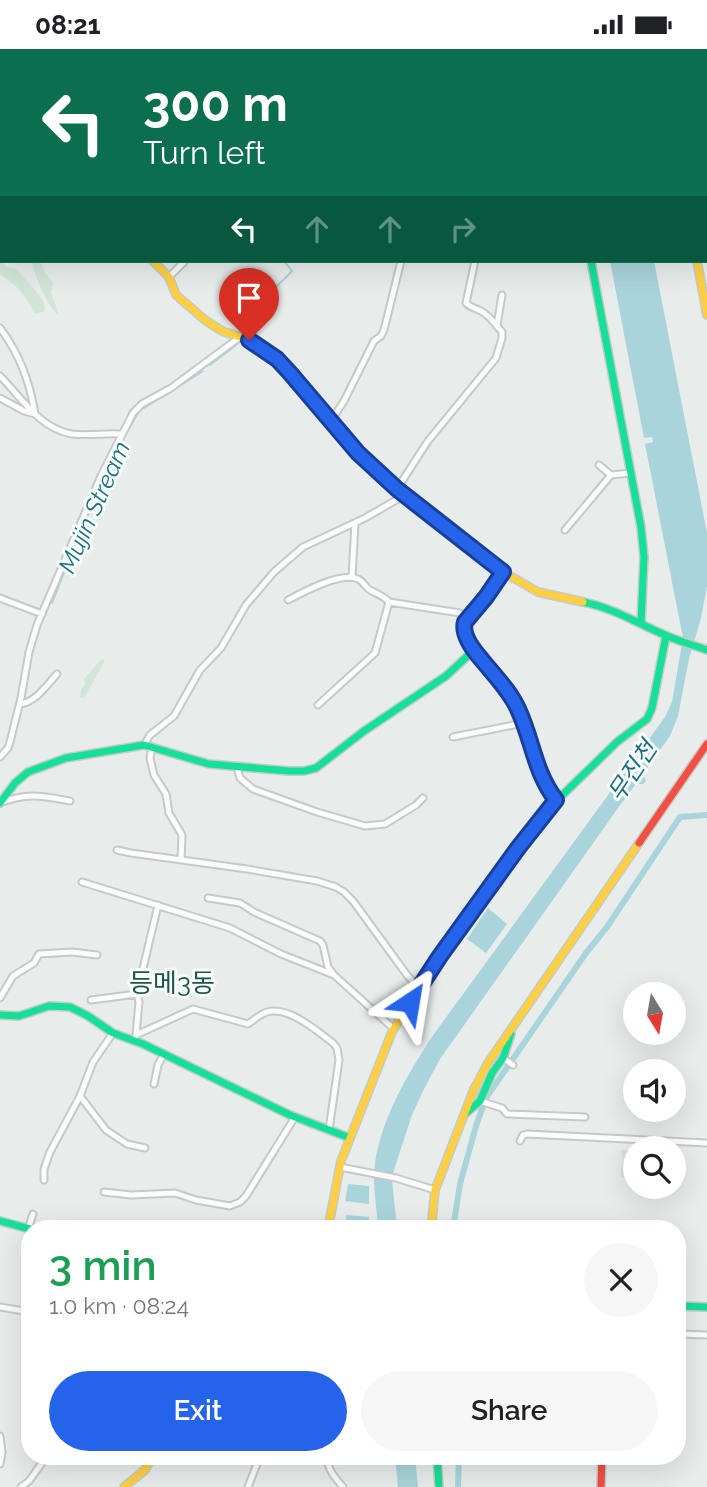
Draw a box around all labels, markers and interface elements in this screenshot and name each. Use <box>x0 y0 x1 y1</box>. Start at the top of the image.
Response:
text: 08:21 <box>35 10 101 40</box>
text: 300 m <box>143 75 288 132</box>
icon: left <box>28 77 119 168</box>
text: Turn left <box>143 134 265 171</box>
icon: left <box>225 210 263 248</box>
icon: ahead <box>298 210 336 248</box>
icon: ahead <box>371 210 409 248</box>
icon: right <box>444 210 482 248</box>
pin <box>219 268 279 340</box>
icon: arrive <box>230 279 268 317</box>
water label: Mujin Stream <box>52 437 136 577</box>
water label: 무진천 <box>601 733 664 807</box>
position arrow <box>373 965 447 1039</box>
district label: 등메3동 <box>129 968 215 998</box>
north arrow <box>623 982 686 1045</box>
map controls <box>623 982 686 1199</box>
button: sound <box>623 1059 686 1122</box>
button: search <box>623 1136 686 1199</box>
text: 3 min <box>49 1241 157 1290</box>
button: close <box>584 1243 658 1317</box>
text: 1.0 km · 08:24 <box>49 1292 189 1319</box>
button: Exit <box>49 1371 347 1451</box>
button: Share <box>361 1371 658 1451</box>

